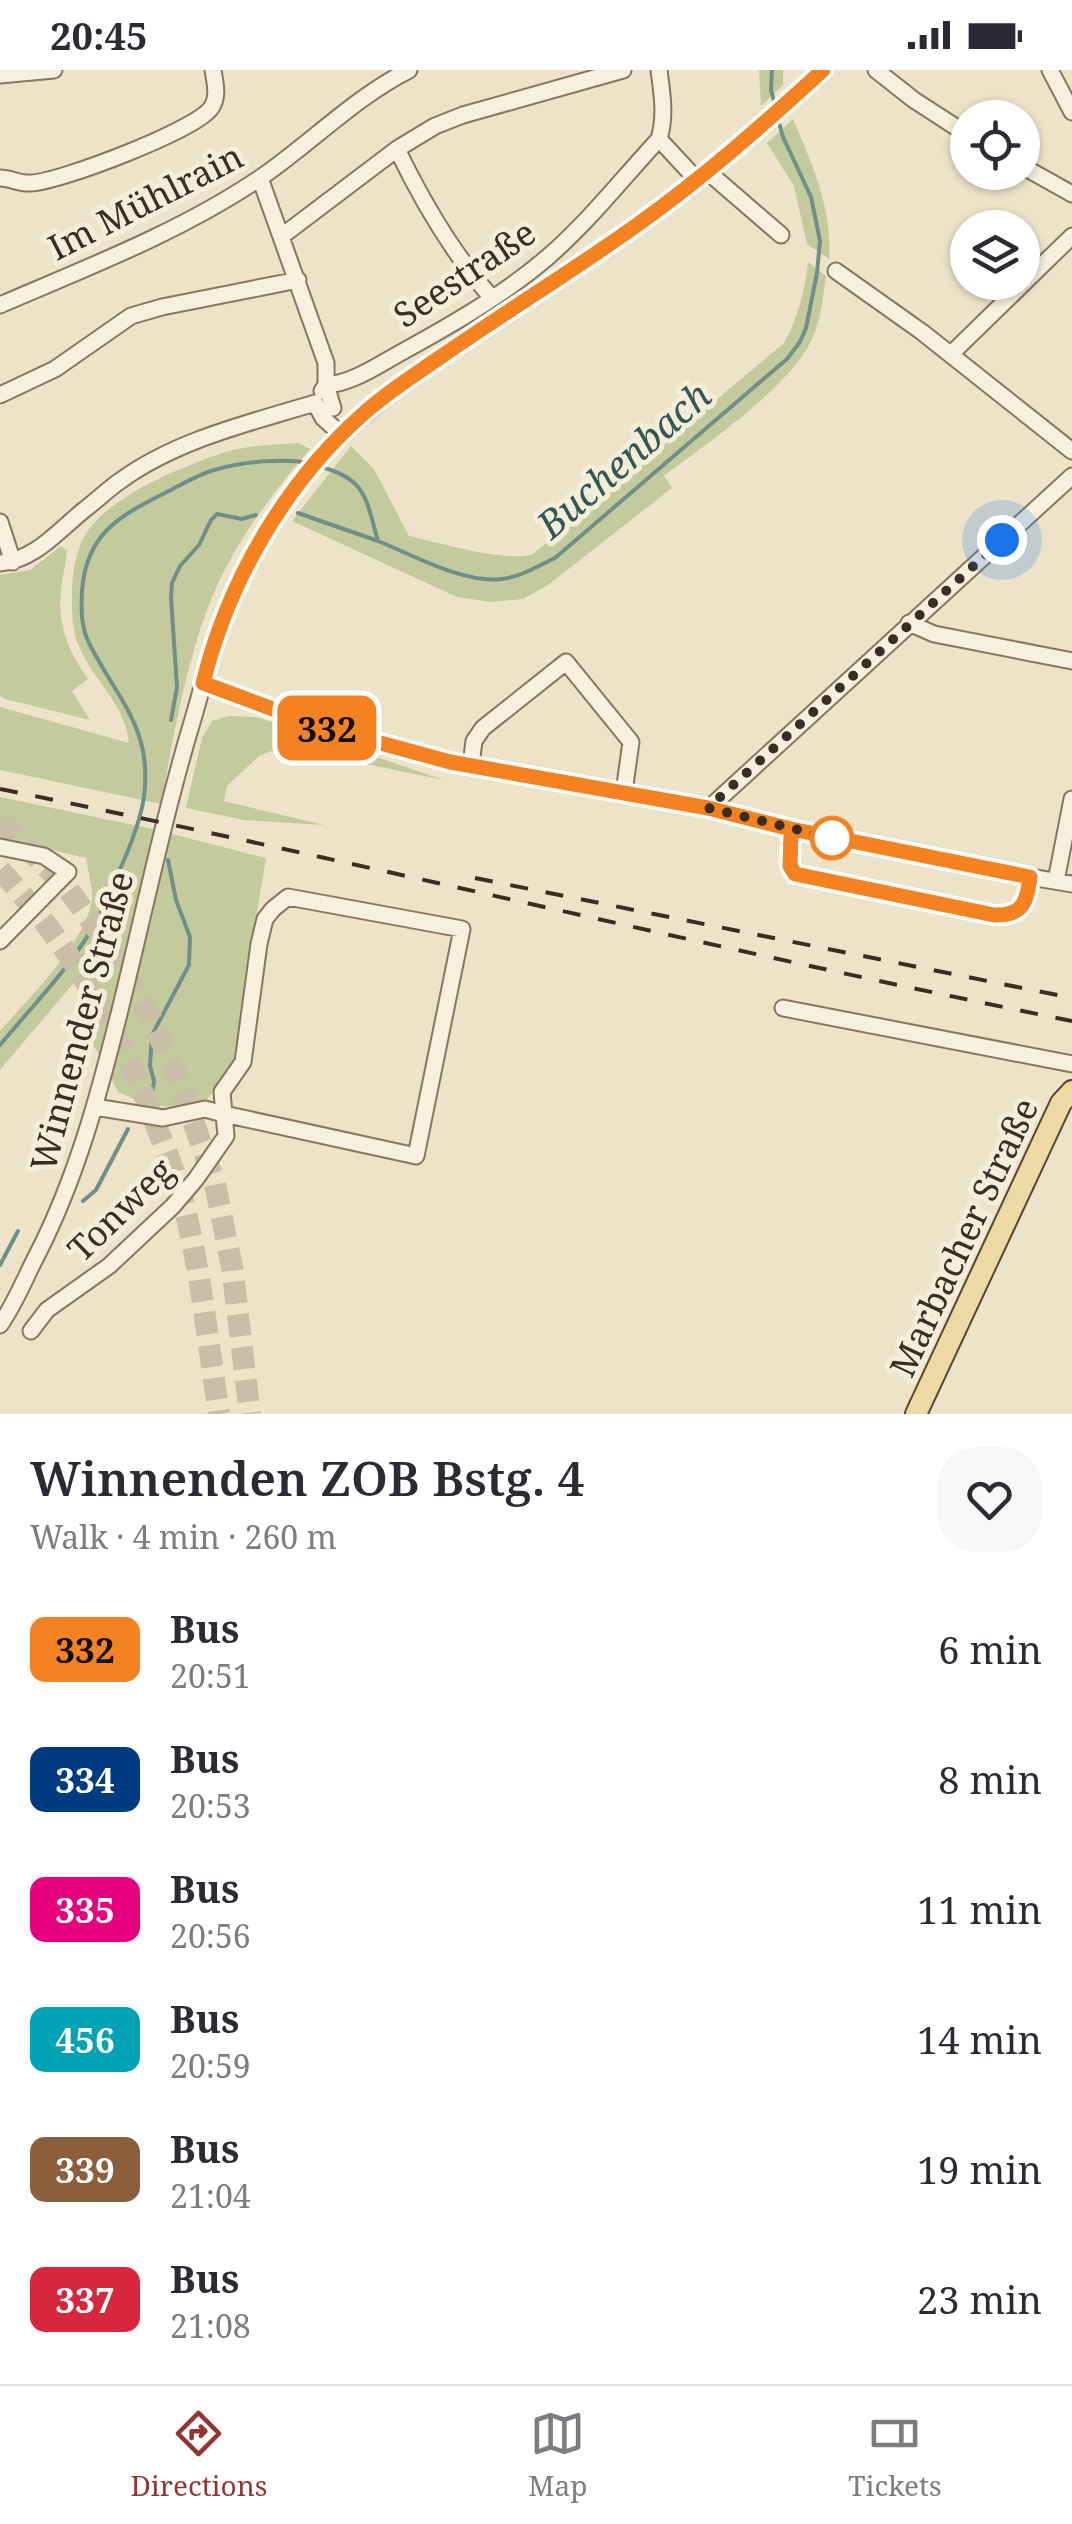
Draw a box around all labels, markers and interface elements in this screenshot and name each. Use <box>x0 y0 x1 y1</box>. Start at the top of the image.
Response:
text: 20:45 <box>50 9 147 61</box>
map controls <box>950 100 1040 300</box>
button: locate <box>950 100 1040 190</box>
street label: Im Mühlrain <box>40 132 250 270</box>
street label: Seestraße <box>384 208 544 338</box>
button: layers <box>950 210 1040 300</box>
water label: Buchenbach <box>524 369 721 550</box>
your location <box>977 515 1027 565</box>
line badge: 332 <box>270 696 384 760</box>
text: 332 <box>297 705 357 752</box>
unlabelled marker <box>811 817 853 859</box>
street label: Winnender Straße <box>18 866 144 1176</box>
street label: Marbacher Straße <box>878 1090 1048 1384</box>
street label: Tonweg <box>57 1147 183 1271</box>
text: Winnenden ZOB Bstg. 4 <box>30 1445 584 1510</box>
button: heart <box>937 1447 1042 1552</box>
text: Walk · 4 min · 260 m <box>30 1515 337 1558</box>
text: Bus <box>170 1602 239 1654</box>
text: 6 min <box>938 1623 1042 1675</box>
text: 332 <box>55 1626 115 1673</box>
text: 20:51 <box>170 1654 251 1697</box>
text: Bus <box>170 1732 239 1784</box>
text: 8 min <box>938 1753 1042 1805</box>
text: 334 <box>55 1756 115 1803</box>
text: 20:53 <box>170 1784 251 1827</box>
text: Bus <box>170 1862 239 1914</box>
text: 11 min <box>917 1883 1042 1935</box>
text: 335 <box>55 1886 115 1933</box>
text: 20:56 <box>170 1914 251 1957</box>
text: Bus <box>170 1992 239 2044</box>
text: 14 min <box>917 2013 1042 2065</box>
text: 456 <box>55 2016 115 2063</box>
text: 20:59 <box>170 2044 251 2087</box>
text: Bus <box>170 2122 239 2174</box>
text: 19 min <box>917 2143 1042 2195</box>
text: 339 <box>55 2146 115 2193</box>
text: 21:04 <box>170 2174 251 2217</box>
text: Bus <box>170 2252 239 2304</box>
text: 23 min <box>917 2273 1042 2325</box>
text: 337 <box>55 2276 115 2323</box>
text: 21:08 <box>170 2304 251 2347</box>
tab: Directions <box>130 2406 267 2504</box>
tab: Map <box>528 2406 587 2504</box>
tab: Tickets <box>848 2406 942 2504</box>

